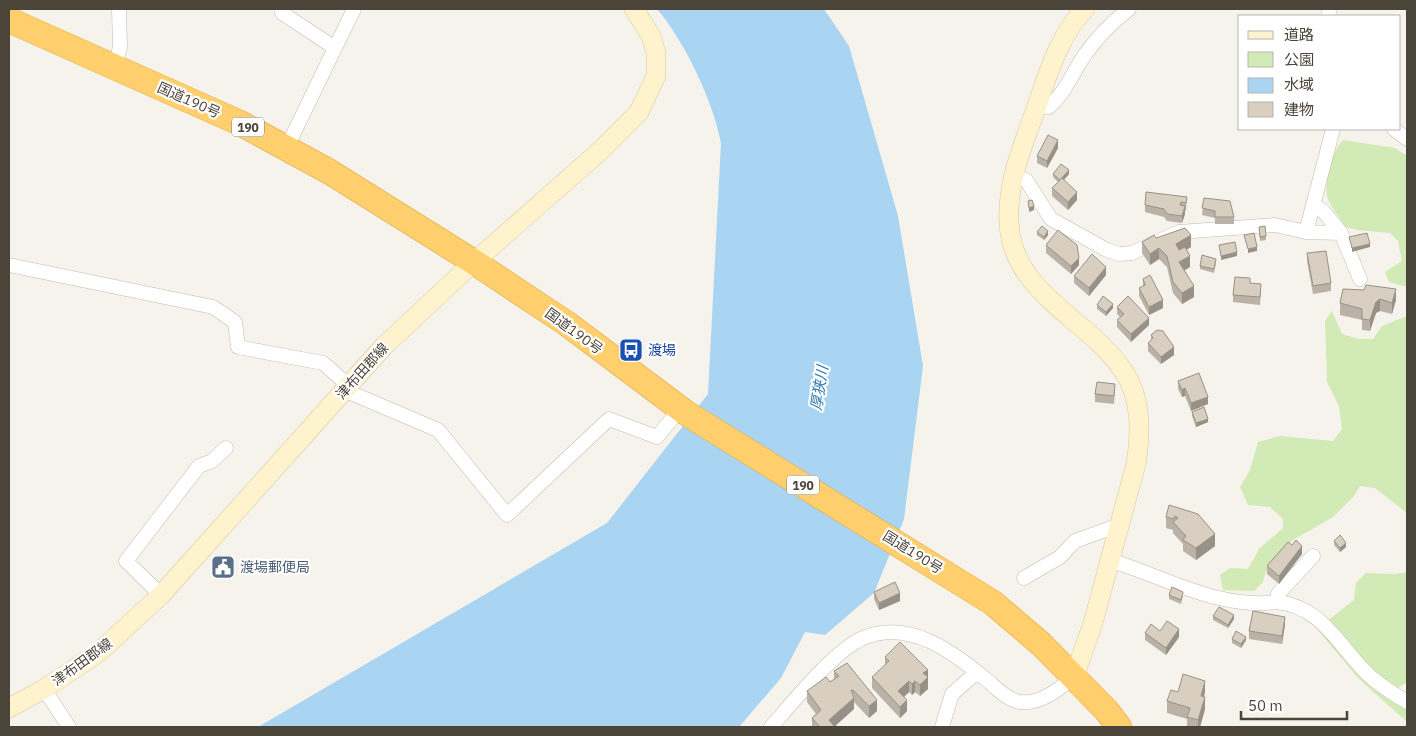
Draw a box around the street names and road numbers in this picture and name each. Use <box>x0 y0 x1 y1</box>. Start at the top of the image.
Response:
street label: 国道190号 <box>155 78 223 122</box>
road number: 190 <box>232 118 264 136</box>
street label: 国道190号 <box>542 304 606 358</box>
street label: 津布田郡線 <box>332 339 392 403</box>
road number: 190 <box>787 476 819 494</box>
street label: 国道190号 <box>880 527 946 577</box>
street label: 津布田郡線 <box>48 634 116 690</box>

